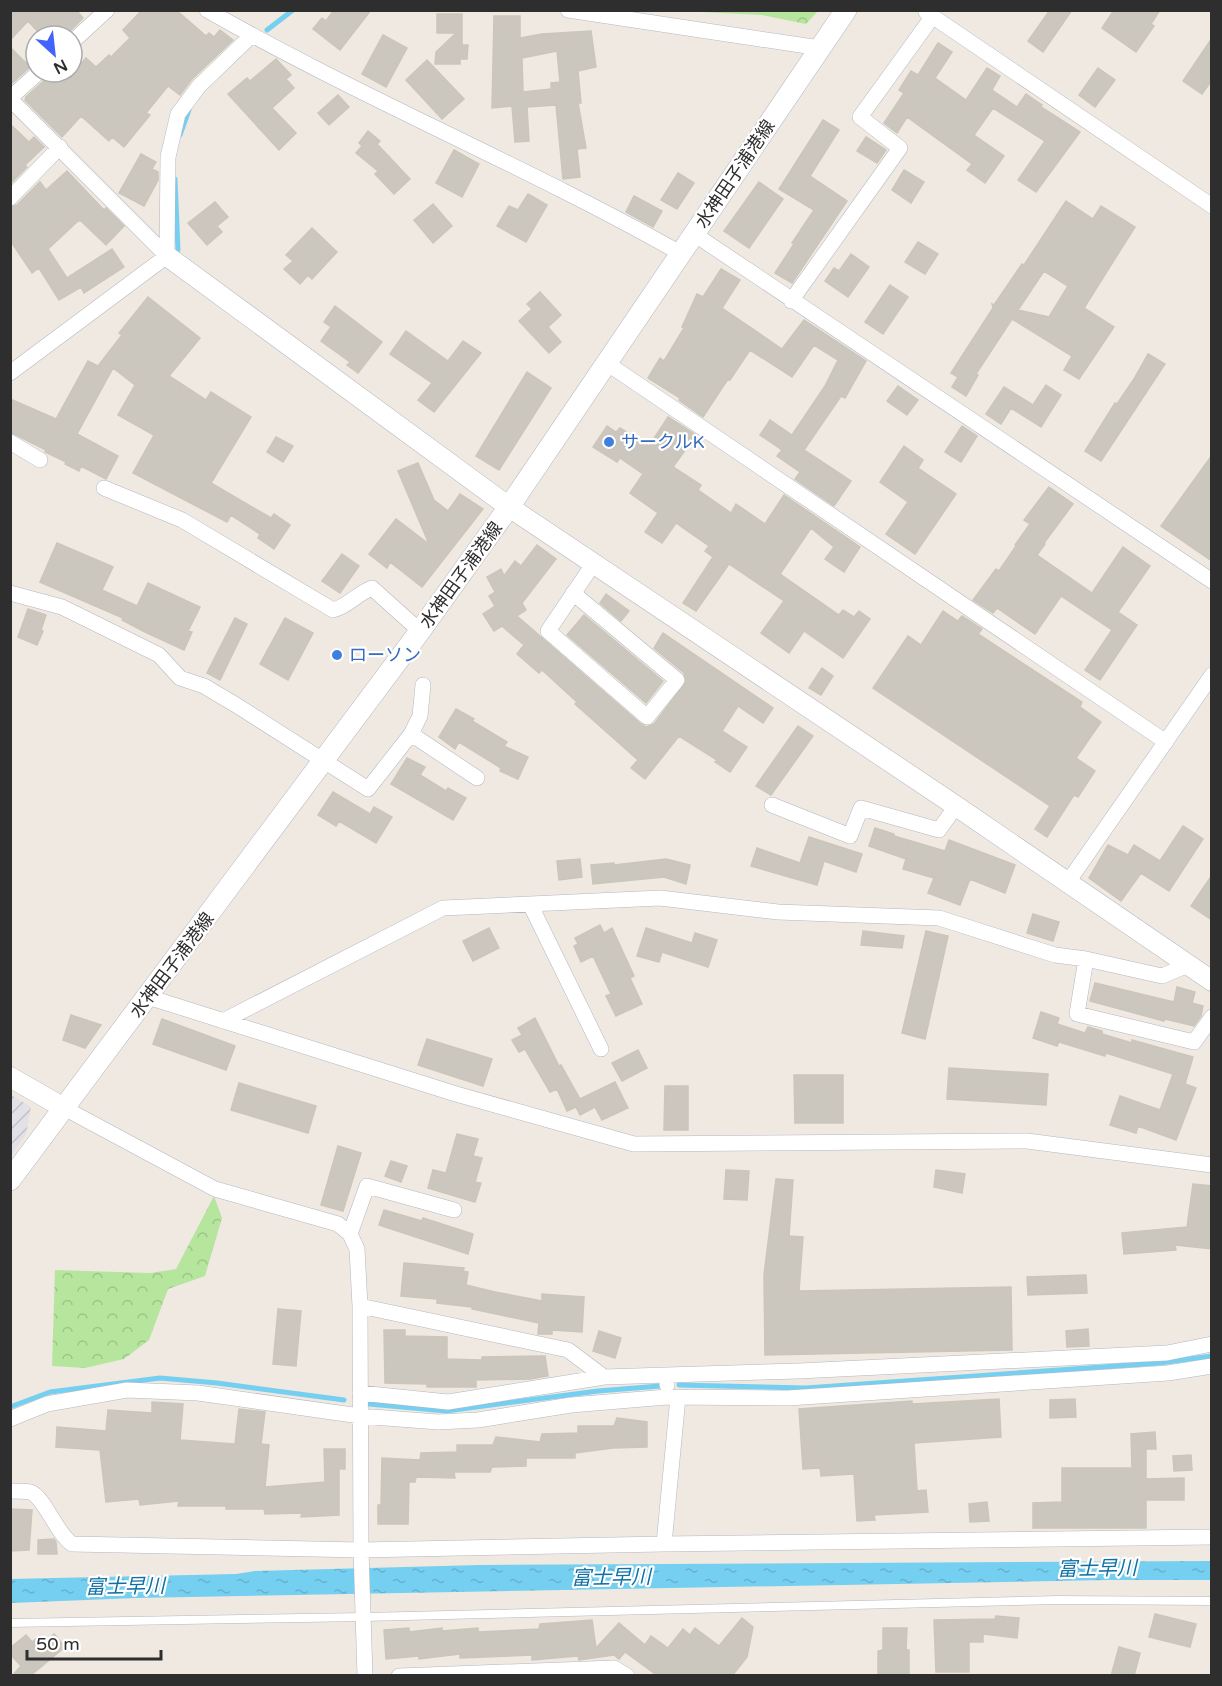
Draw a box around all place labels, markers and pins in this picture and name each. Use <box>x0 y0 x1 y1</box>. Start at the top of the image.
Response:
place label: サークルK <box>621 431 705 453</box>
marker: サークルK <box>602 435 616 449</box>
place label: ローソン <box>349 644 421 666</box>
marker: ローソン <box>330 648 344 662</box>

